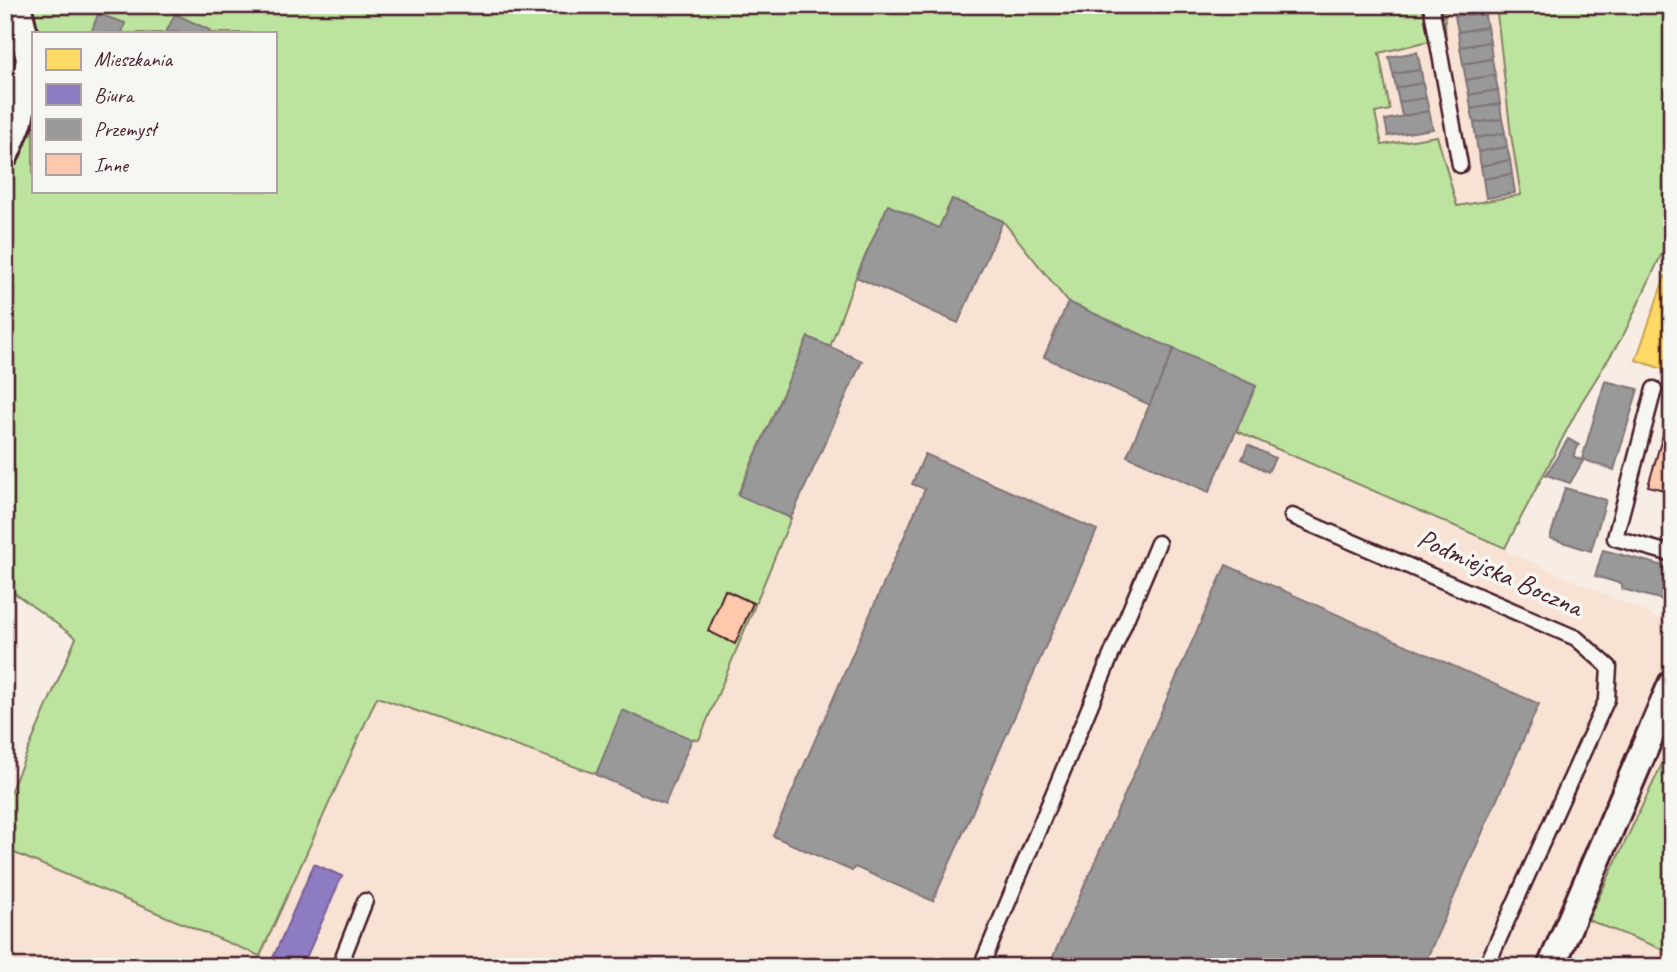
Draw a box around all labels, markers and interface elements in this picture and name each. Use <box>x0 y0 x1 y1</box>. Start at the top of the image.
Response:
legend <box>32 32 276 192</box>
text: Mieszkania <box>94 46 174 72</box>
text: Biura <box>94 82 135 108</box>
text: Przemysł <box>94 116 160 142</box>
text: Inne <box>94 152 130 178</box>
street label: Podmiejska Boczna <box>1412 520 1590 625</box>

